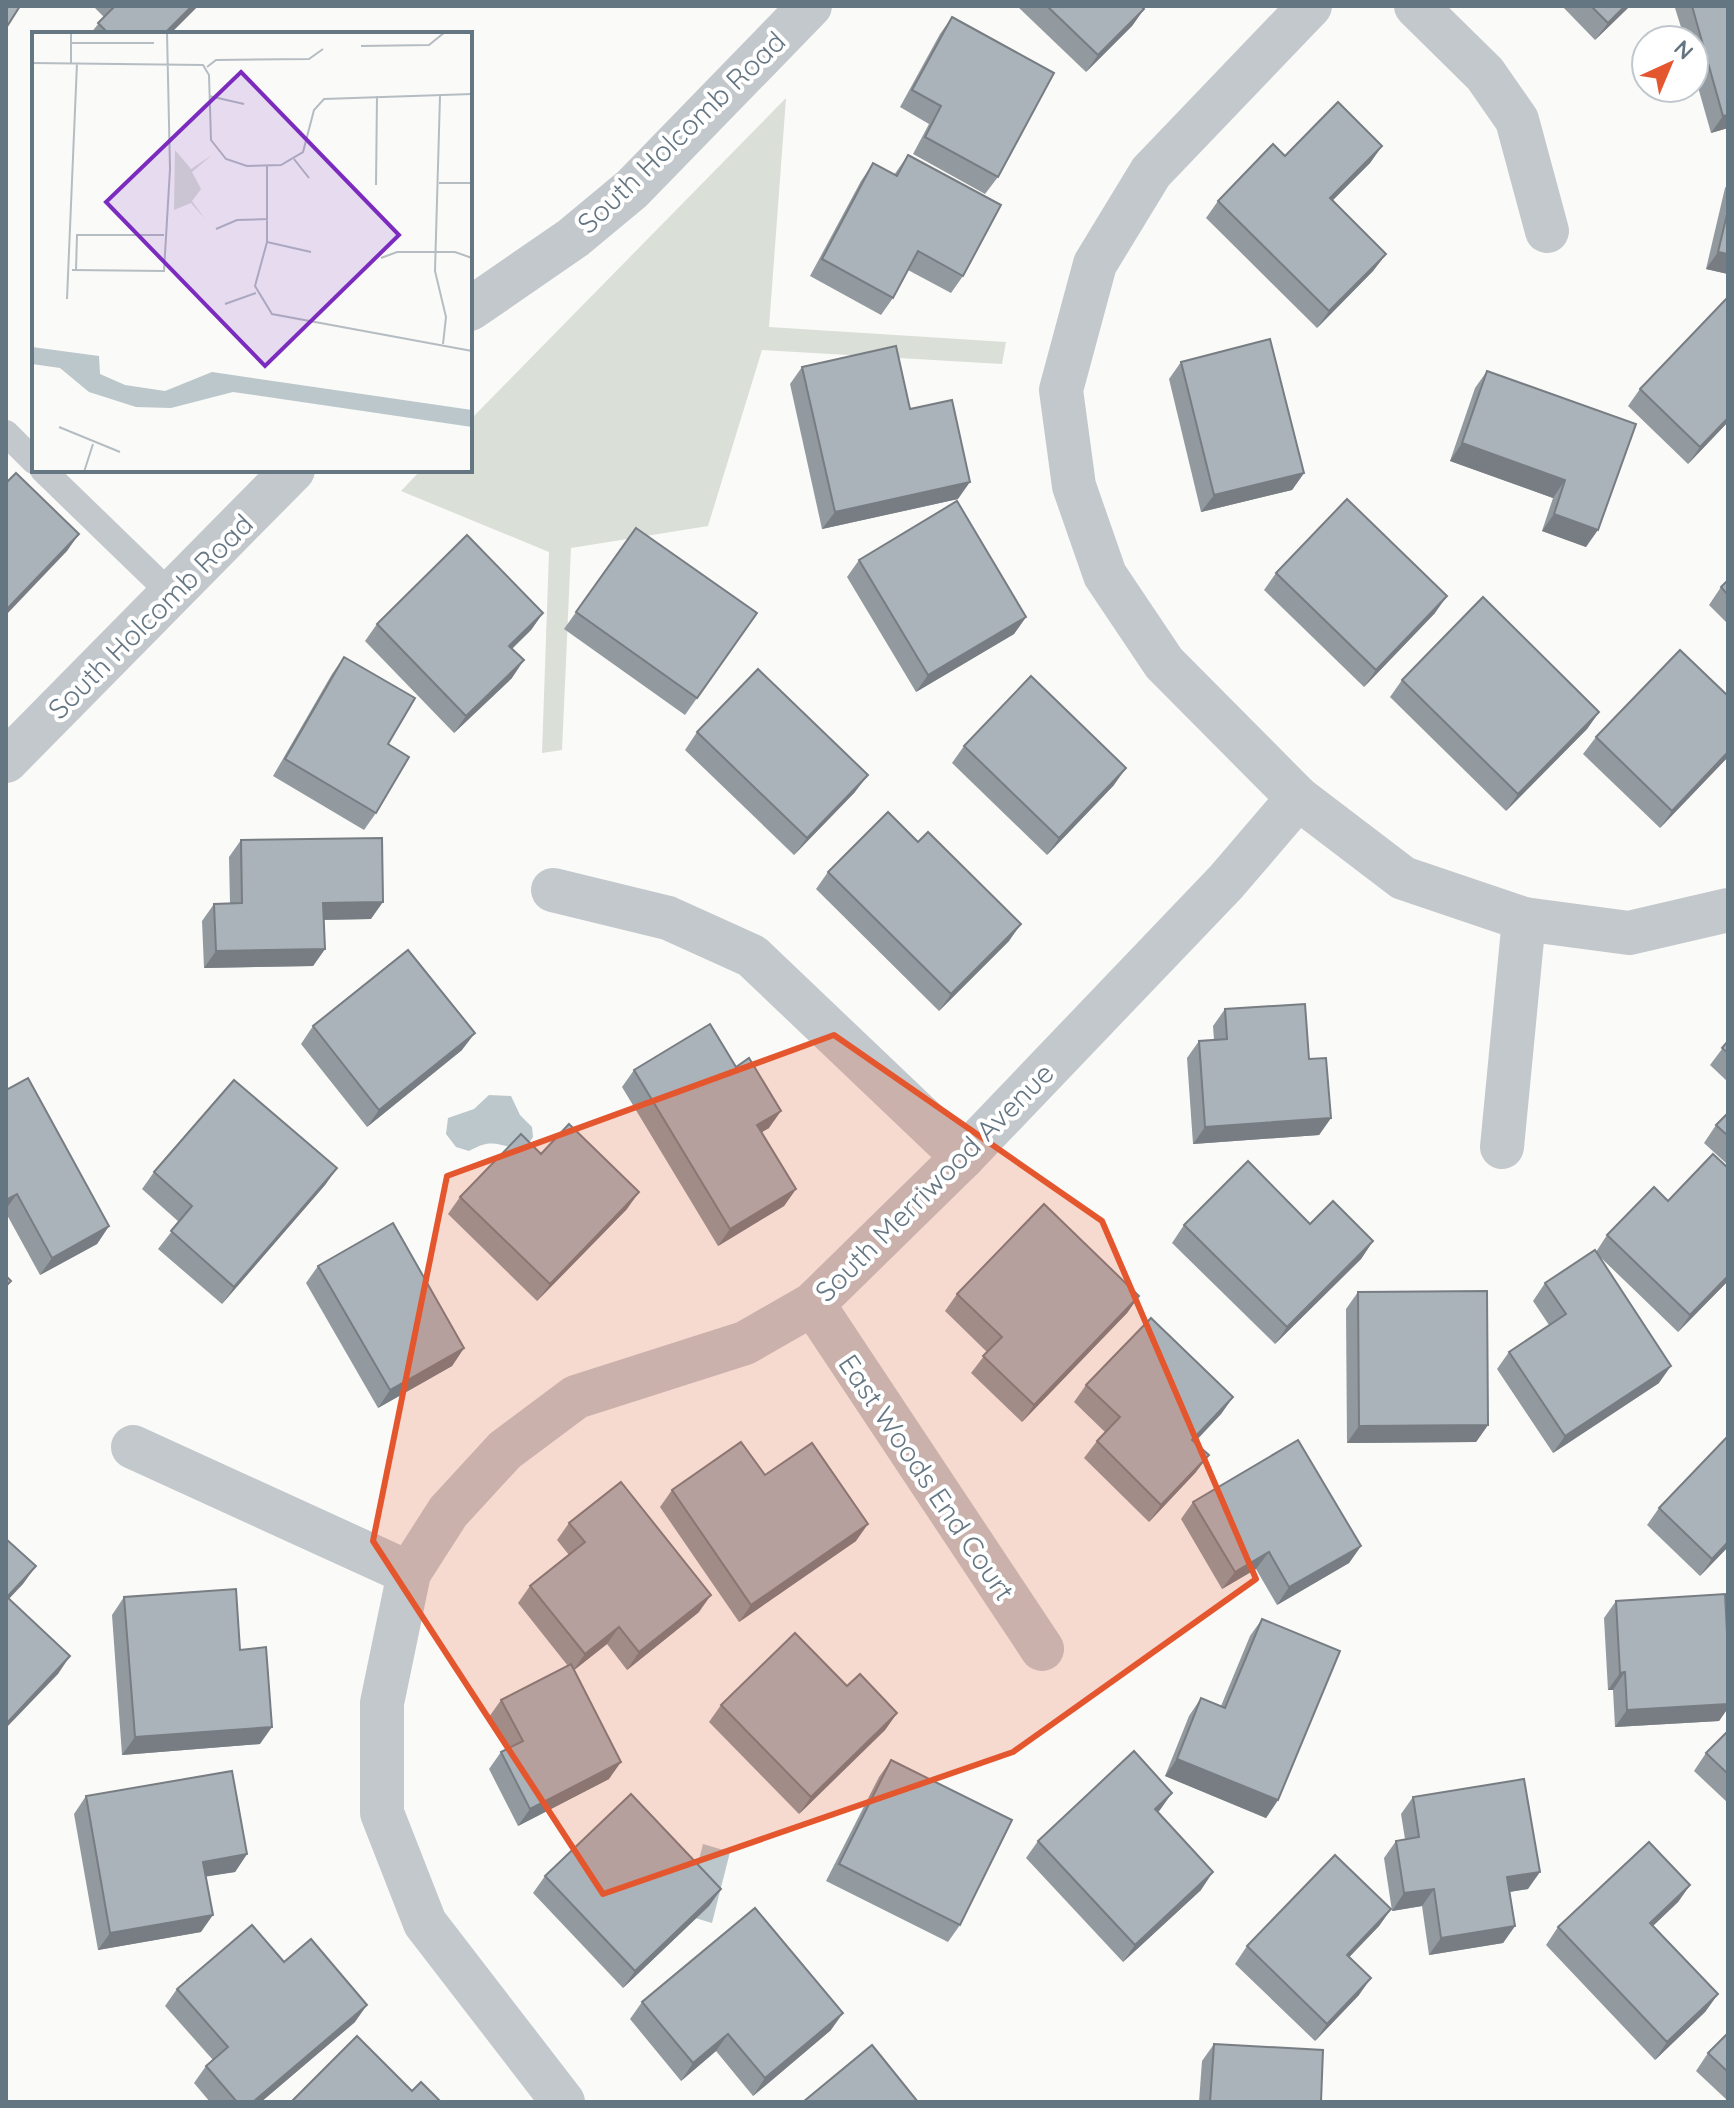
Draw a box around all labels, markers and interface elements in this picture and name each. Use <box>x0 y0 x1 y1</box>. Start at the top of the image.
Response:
street label: South Holcomb Road <box>570 24 792 240</box>
north arrow <box>1630 24 1710 104</box>
inset map <box>32 32 472 472</box>
text: N <box>1668 34 1699 65</box>
street label: South Holcomb Road <box>40 506 260 726</box>
street label: South Merriwood Avenue <box>807 1055 1061 1309</box>
street label: East Woods End Court <box>832 1347 1022 1607</box>

